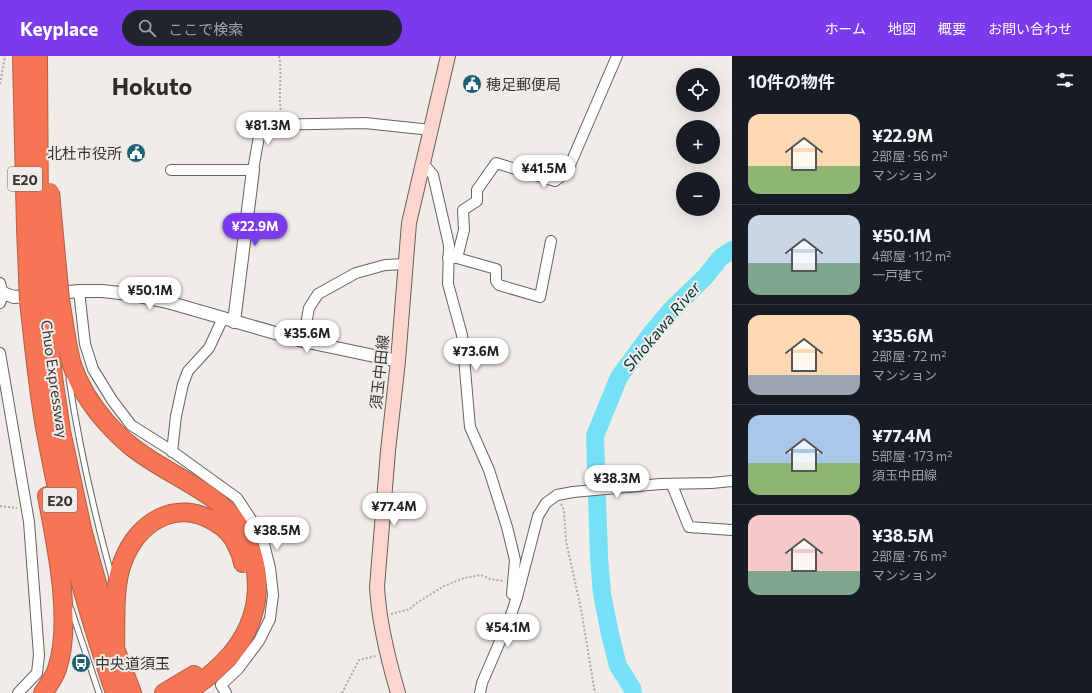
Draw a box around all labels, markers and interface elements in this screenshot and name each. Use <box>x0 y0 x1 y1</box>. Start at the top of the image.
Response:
search box <box>122 10 402 46</box>
text: Keyplace <box>20 17 98 40</box>
icon: search <box>136 17 158 39</box>
text: ここで検索 <box>168 20 243 38</box>
text: ホーム <box>824 20 866 37</box>
text: 地図 <box>888 20 916 37</box>
text: 概要 <box>938 20 966 37</box>
text: お問い合わせ <box>988 20 1072 37</box>
map controls <box>676 68 720 216</box>
button: locate <box>676 68 720 112</box>
icon: filters <box>1054 69 1076 91</box>
text: 10件の物件 <box>748 71 835 92</box>
district label: Hokuto <box>112 72 192 100</box>
public building icon: 穂足郵便局 <box>461 73 483 95</box>
place label: 穂足郵便局 <box>486 75 561 93</box>
pin: ¥81.3M <box>235 112 301 146</box>
text: ¥81.3M <box>245 117 291 133</box>
button: + <box>676 120 720 164</box>
text: ¥22.9M <box>872 125 933 146</box>
icon: home <box>780 130 828 178</box>
public building icon: 北杜市役所 <box>125 142 147 164</box>
place label: 北杜市役所 <box>47 144 122 162</box>
text: 2部屋 · 56 m² <box>872 148 948 164</box>
pin: ¥41.5M <box>511 155 577 189</box>
text: ¥41.5M <box>521 160 567 176</box>
road number: E20 <box>8 167 42 191</box>
text: マンション <box>872 167 937 183</box>
button: − <box>676 172 720 216</box>
pin: ¥22.9M <box>222 213 288 247</box>
text: ¥22.9M <box>232 218 278 234</box>
text: ¥50.1M <box>872 225 931 246</box>
icon: home <box>780 231 828 279</box>
text: 4部屋 · 112 m² <box>872 248 951 264</box>
text: 一戸建て <box>872 267 924 283</box>
pin: ¥50.1M <box>117 277 183 311</box>
water label: Shiokawa River <box>618 277 704 374</box>
text: ¥50.1M <box>127 282 173 298</box>
street label: Chuo Expressway <box>38 319 72 440</box>
pin: ¥35.6M <box>274 320 340 354</box>
text: ¥35.6M <box>283 325 331 341</box>
text: ¥35.6M <box>872 325 934 346</box>
icon: home <box>780 331 828 379</box>
street label: 須玉中田線 <box>366 334 392 410</box>
pin: ¥73.6M <box>443 338 509 372</box>
text: ¥73.6M <box>453 343 499 359</box>
text: 2部屋 · 72 m² <box>872 348 946 364</box>
text: マンション <box>872 367 937 383</box>
text: ¥77.4M <box>872 425 932 446</box>
icon: home <box>780 431 828 479</box>
text: 5部屋 · 173 m² <box>872 448 952 464</box>
pin: ¥38.3M <box>584 465 650 499</box>
text: 須玉中田線 <box>872 467 937 483</box>
text: ¥38.3M <box>593 470 641 486</box>
road number: E20 <box>43 488 77 512</box>
pin: ¥77.4M <box>361 493 427 527</box>
text: ¥77.4M <box>371 498 417 514</box>
pin: ¥38.5M <box>244 517 310 551</box>
text: ¥38.5M <box>253 522 301 538</box>
text: ¥38.5M <box>872 525 934 546</box>
icon: home <box>780 531 828 579</box>
text: 2部屋 · 76 m² <box>872 548 947 564</box>
text: マンション <box>872 567 937 583</box>
pin: ¥54.1M <box>475 614 541 648</box>
text: ¥54.1M <box>486 619 530 635</box>
bus stop icon: 中央道須玉 <box>70 652 92 674</box>
place label: 中央道須玉 <box>95 654 170 672</box>

